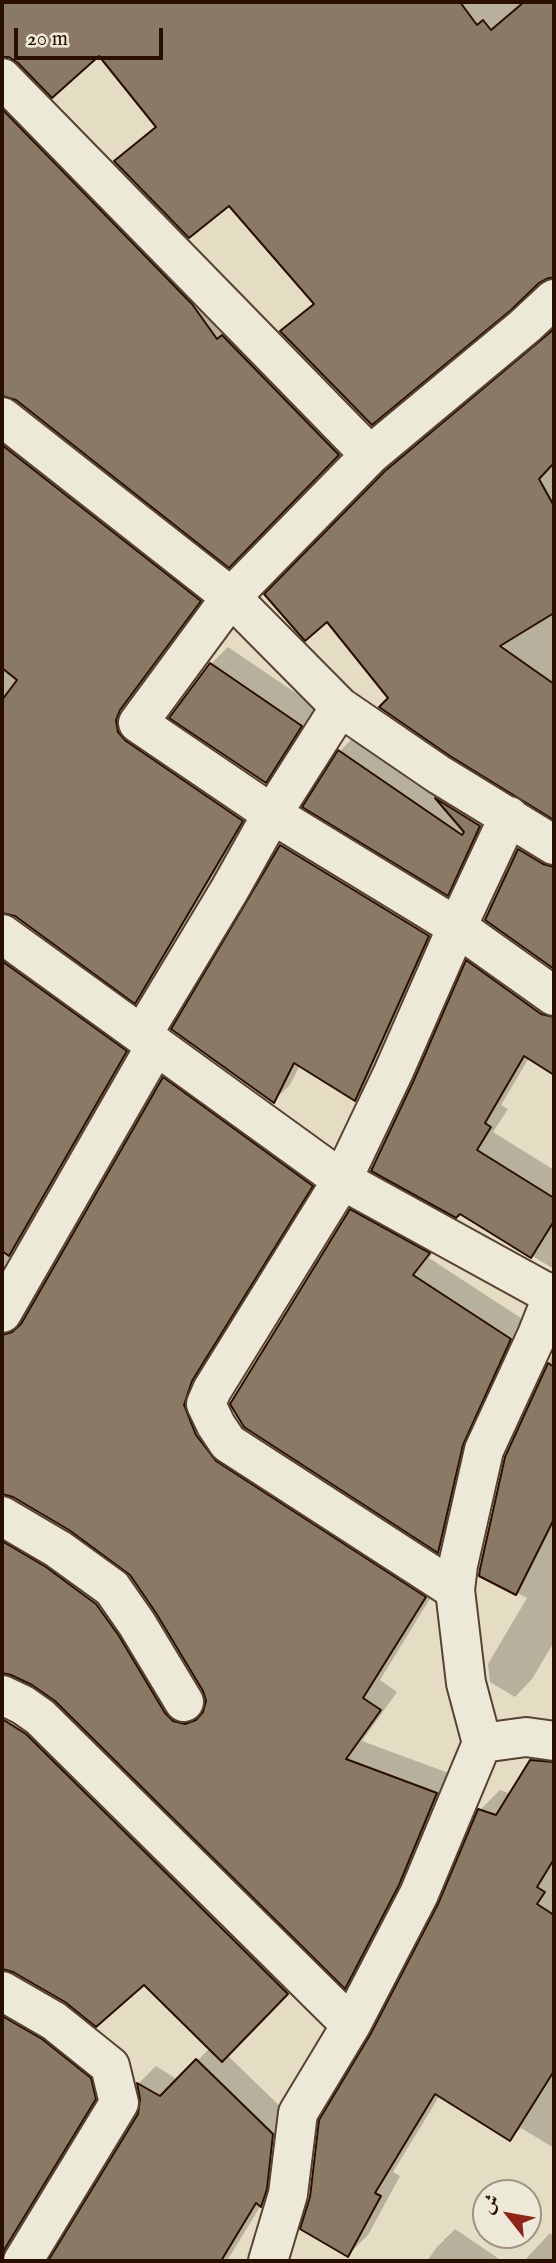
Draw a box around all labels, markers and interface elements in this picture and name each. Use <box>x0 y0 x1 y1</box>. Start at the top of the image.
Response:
scale bar <box>18 14 166 58</box>
text: 20 m <box>27 26 68 53</box>
north arrow <box>472 2179 542 2249</box>
text: ش <box>476 2190 506 2218</box>

